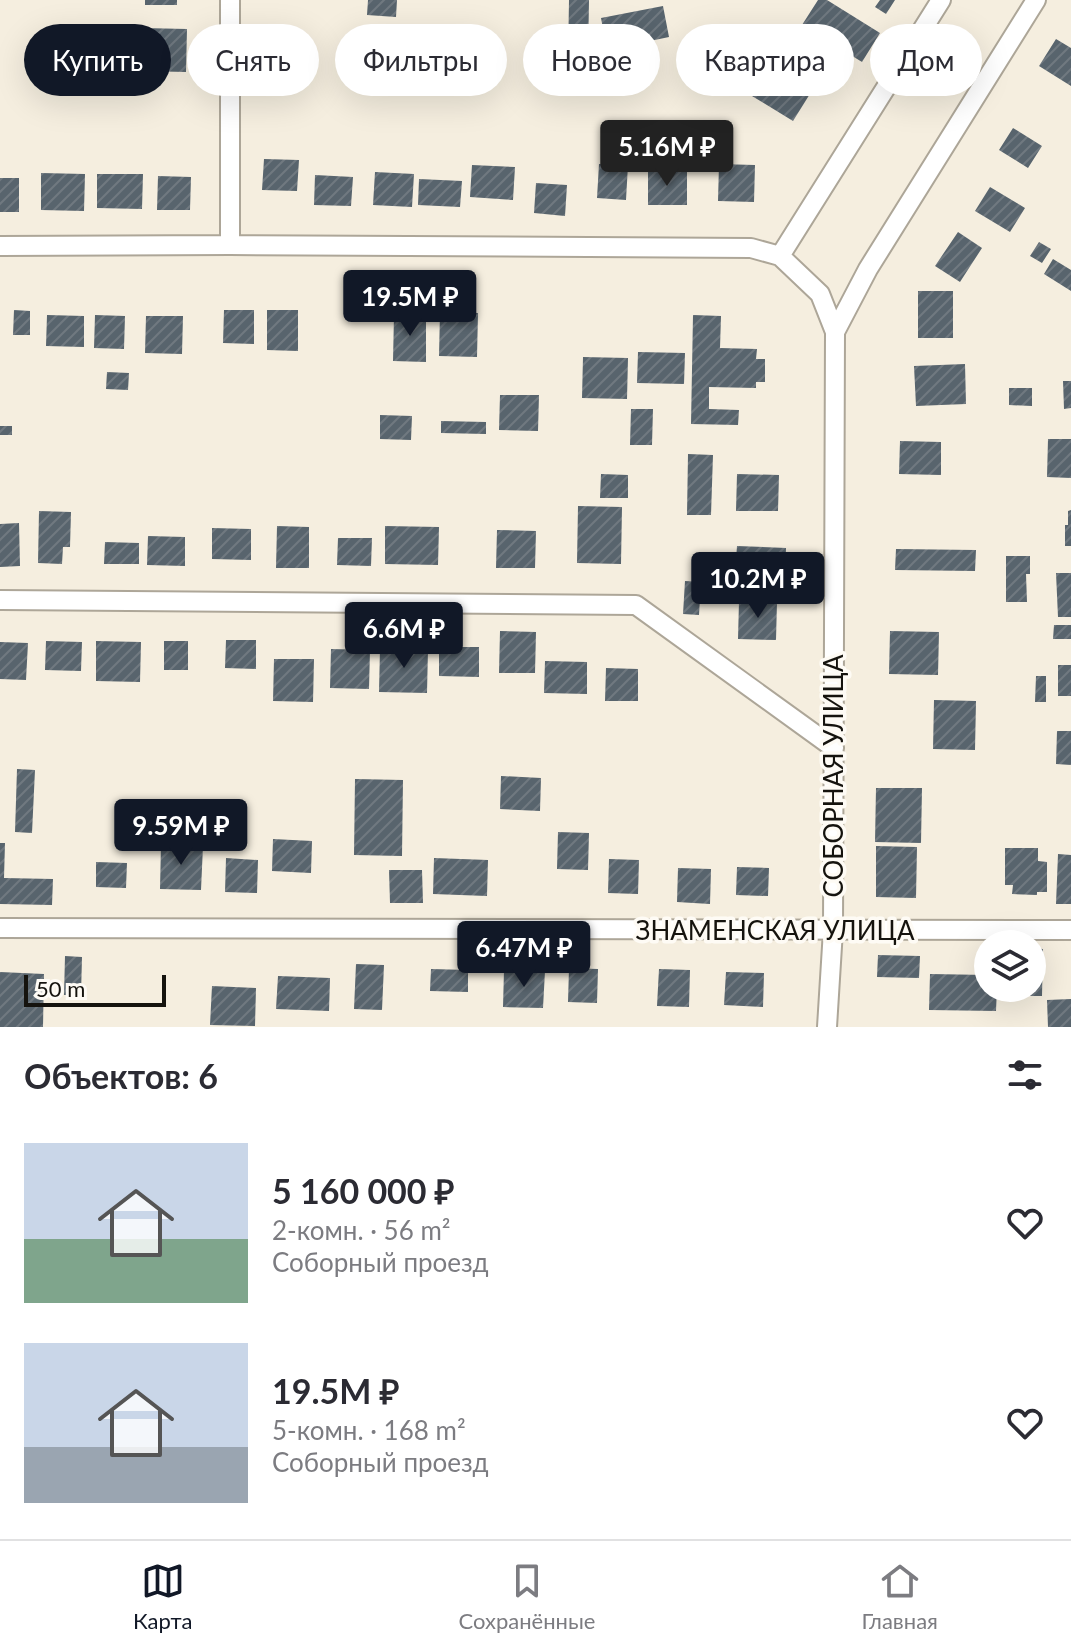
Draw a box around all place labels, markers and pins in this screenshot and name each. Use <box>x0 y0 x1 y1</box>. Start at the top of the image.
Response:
pin: 5.16M ₽ <box>593 120 741 188</box>
pin: 19.5M ₽ <box>336 270 484 338</box>
pin: 10.2M ₽ <box>684 552 832 620</box>
pin: 6.6M ₽ <box>339 602 469 670</box>
pin: 9.59M ₽ <box>107 799 255 867</box>
pin: 6.47M ₽ <box>450 921 598 989</box>

